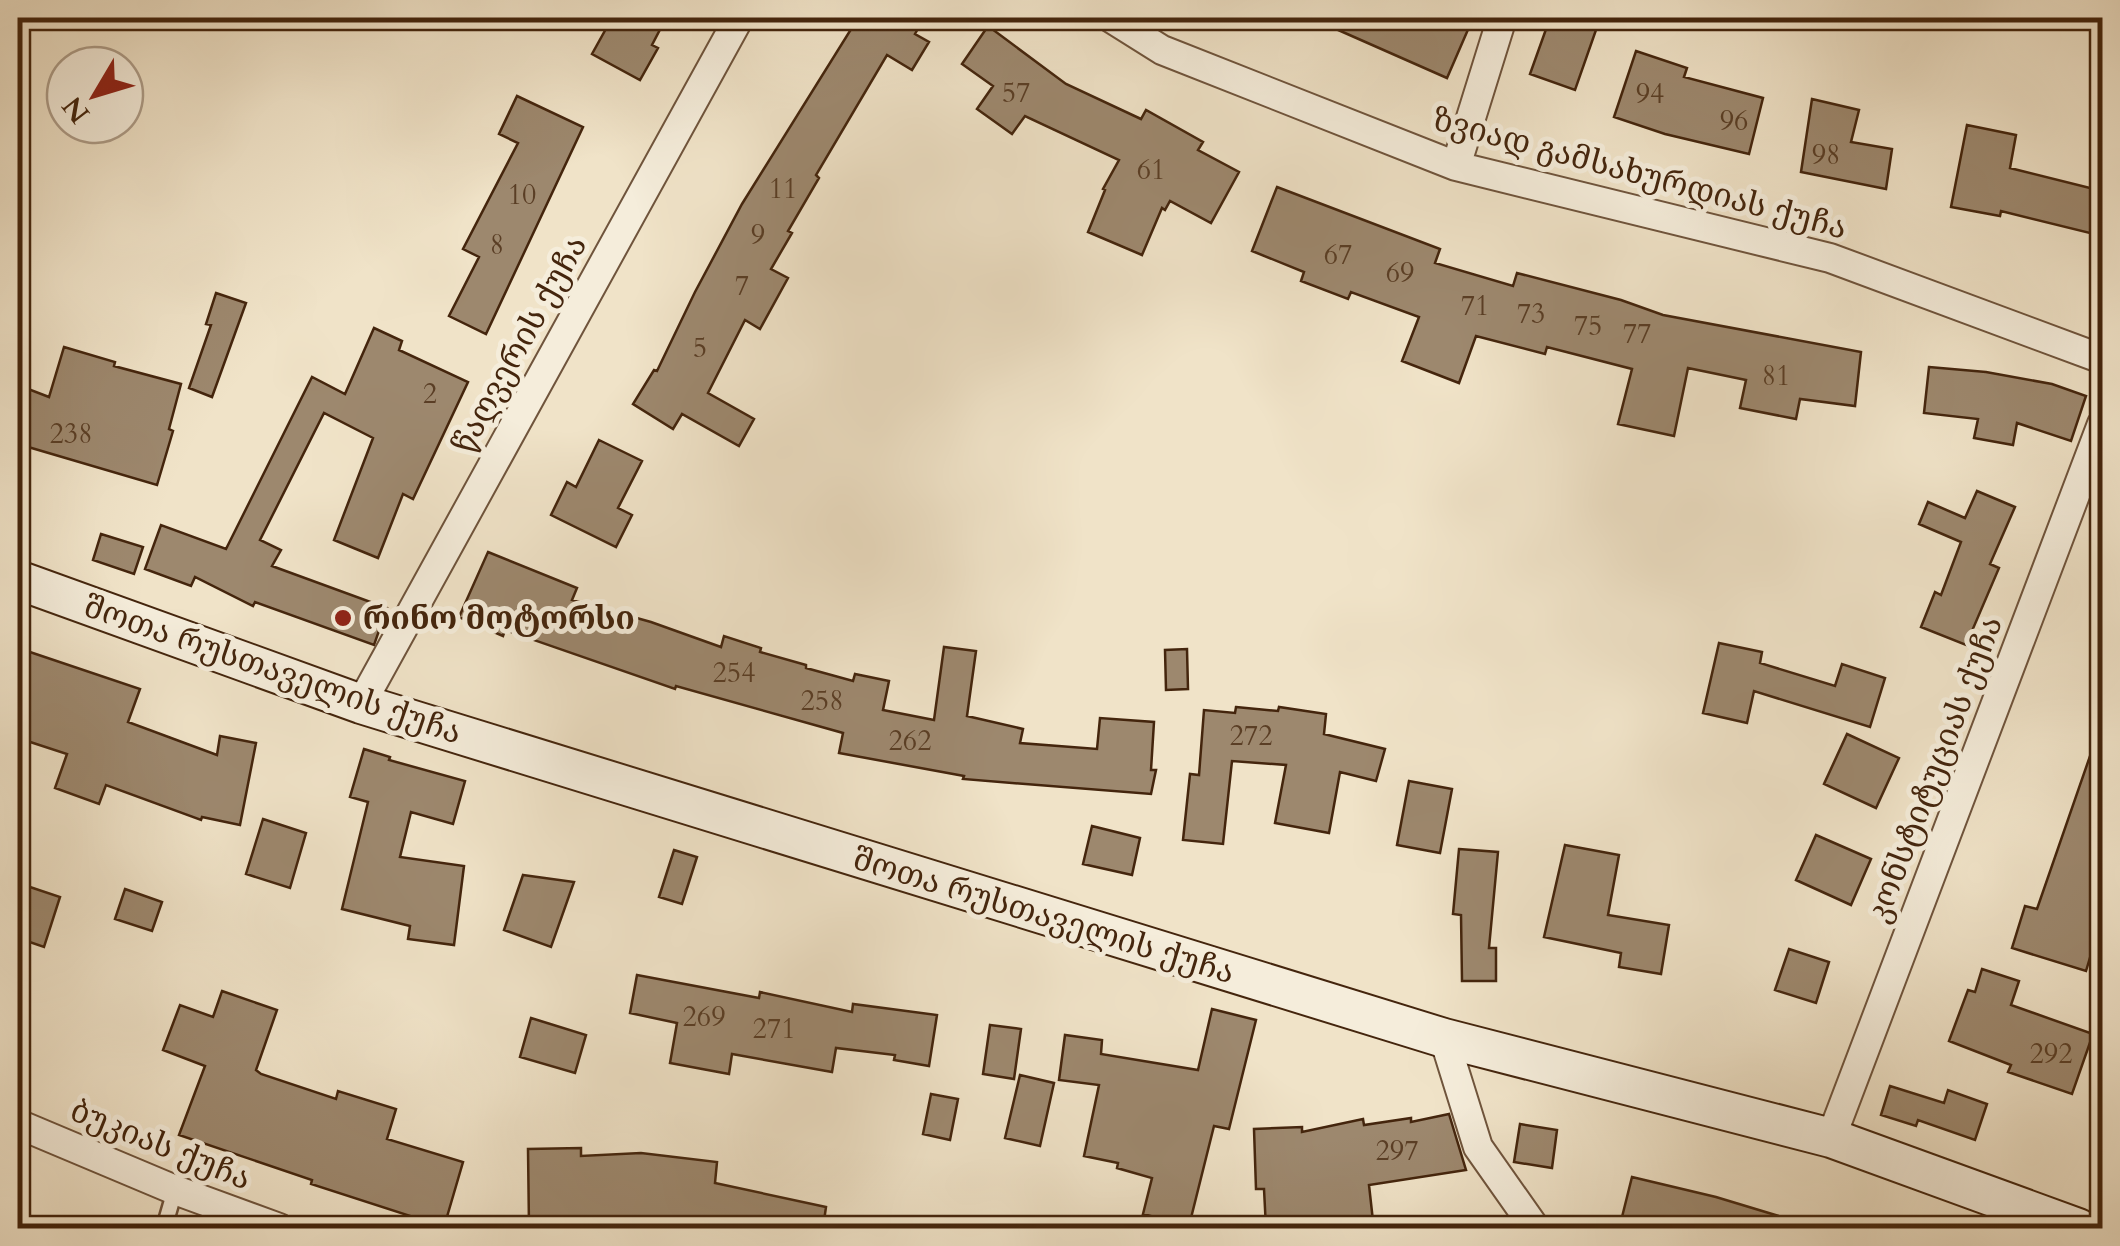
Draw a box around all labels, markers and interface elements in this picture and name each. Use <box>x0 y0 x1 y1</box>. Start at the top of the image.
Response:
north arrow <box>45 45 145 145</box>
house number: 57 <box>1002 74 1030 112</box>
house number: 94 <box>1636 75 1664 113</box>
text: N <box>54 89 99 131</box>
street label: ზვიად გამსახურდიას ქუჩა <box>1428 97 1852 250</box>
house number: 96 <box>1720 102 1748 140</box>
house number: 98 <box>1812 136 1840 174</box>
house number: 61 <box>1137 151 1165 189</box>
house number: 11 <box>769 170 797 208</box>
house number: 10 <box>508 176 536 214</box>
house number: 9 <box>751 216 765 254</box>
house number: 8 <box>490 226 504 264</box>
street label: წაღვერის ქუჩა <box>442 228 598 461</box>
house number: 67 <box>1324 236 1352 274</box>
house number: 69 <box>1386 254 1414 292</box>
house number: 7 <box>735 267 749 305</box>
house number: 71 <box>1461 287 1489 325</box>
house number: 73 <box>1517 295 1545 333</box>
house number: 75 <box>1574 307 1602 345</box>
house number: 77 <box>1623 315 1651 353</box>
house number: 5 <box>693 329 707 367</box>
house number: 81 <box>1762 357 1790 395</box>
house number: 2 <box>423 375 437 413</box>
house number: 238 <box>49 415 93 453</box>
street label: შოთა რუსთაველის ქუჩა <box>78 585 467 755</box>
place label: რინო მოტორსი <box>363 597 635 641</box>
marker: რინო მოტორსი <box>332 607 354 629</box>
street label: კონსტიტუციას ქუჩა <box>1856 610 2014 929</box>
house number: 254 <box>712 654 756 692</box>
house number: 258 <box>800 682 844 720</box>
house number: 272 <box>1229 717 1273 755</box>
house number: 262 <box>888 722 932 760</box>
street label: შოთა რუსთაველის ქუჩა <box>848 837 1240 995</box>
house number: 269 <box>682 998 726 1036</box>
house number: 271 <box>752 1010 796 1048</box>
house number: 292 <box>2029 1035 2073 1073</box>
street label: ბუკიას ქუჩა <box>64 1089 257 1201</box>
house number: 297 <box>1375 1132 1419 1170</box>

